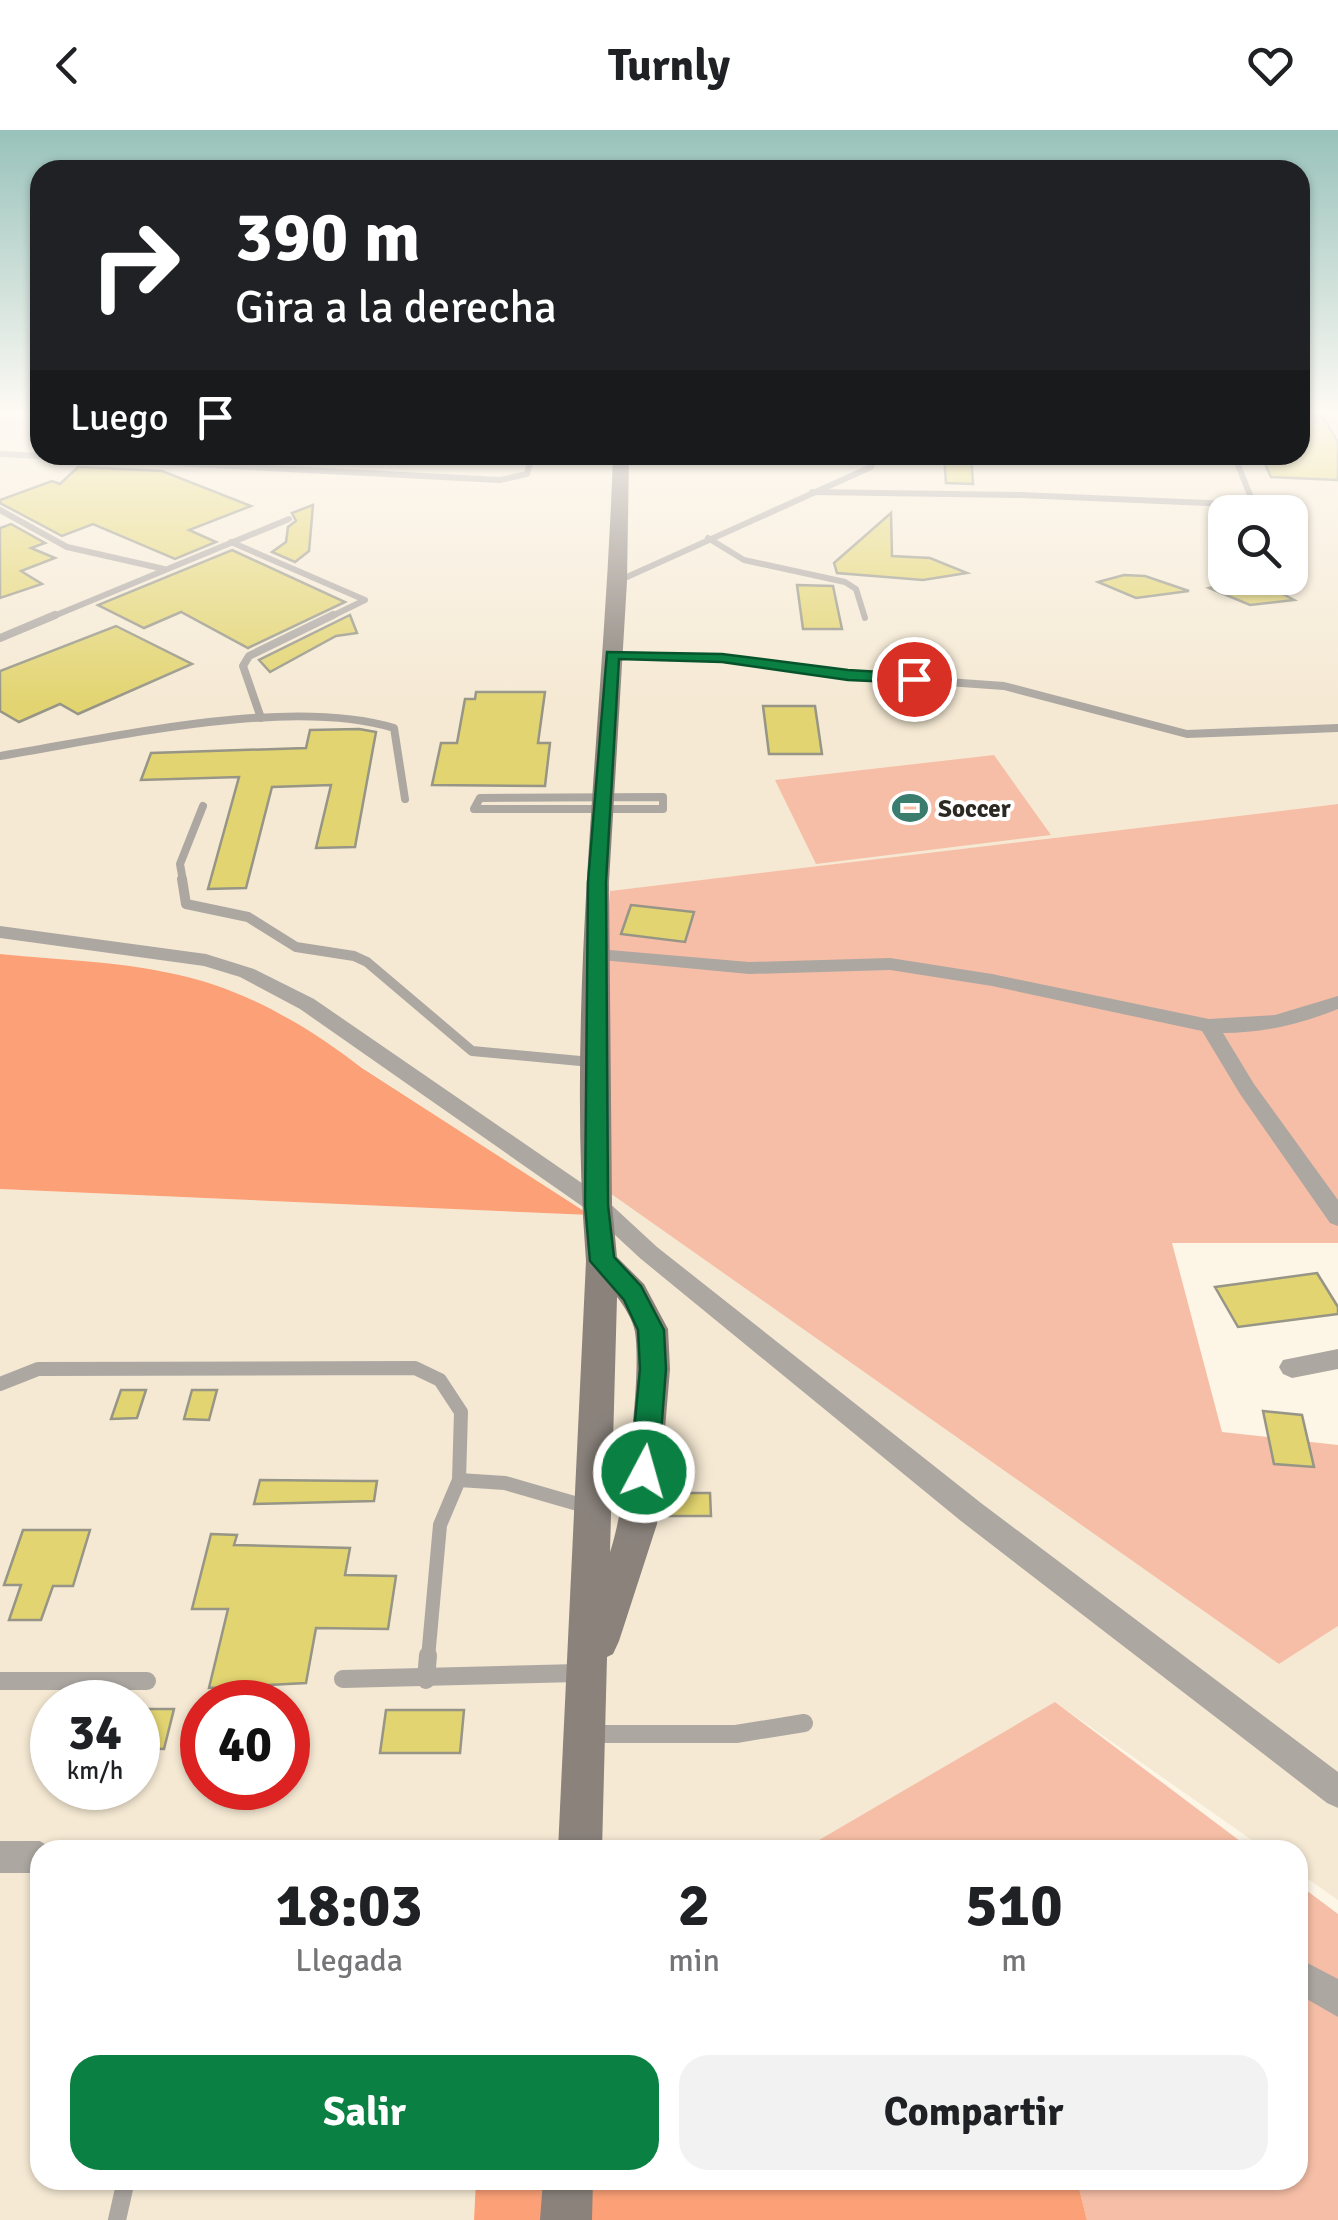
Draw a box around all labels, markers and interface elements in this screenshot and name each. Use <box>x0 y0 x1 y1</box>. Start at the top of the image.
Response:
icon: back <box>40 38 95 93</box>
text: Turnly <box>608 38 730 93</box>
icon: heart <box>1243 38 1298 93</box>
text: 390 m <box>235 194 420 280</box>
icon: right <box>70 200 200 330</box>
text: Gira a la derecha <box>235 280 557 335</box>
icon: arrive <box>188 390 243 445</box>
text: Luego <box>70 394 168 441</box>
map controls <box>1208 495 1308 595</box>
button: search <box>1208 495 1308 595</box>
pin <box>872 637 957 722</box>
icon: arrive <box>887 652 942 707</box>
sports icon: Soccer <box>891 789 929 827</box>
place label: Soccer <box>938 793 1011 824</box>
position arrow <box>592 1420 696 1524</box>
speed limit sign: 40 <box>180 1680 310 1810</box>
text: 34 <box>68 1702 122 1764</box>
text: km/h <box>67 1755 123 1786</box>
text: 18:03 <box>275 1869 423 1943</box>
text: 2 <box>678 1869 710 1943</box>
text: 510 <box>965 1869 1063 1943</box>
text: Llegada <box>295 1941 403 1980</box>
text: min <box>668 1941 720 1980</box>
text: m <box>1001 1941 1027 1980</box>
button: Salir <box>70 2055 659 2170</box>
button: Compartir <box>679 2055 1268 2170</box>

